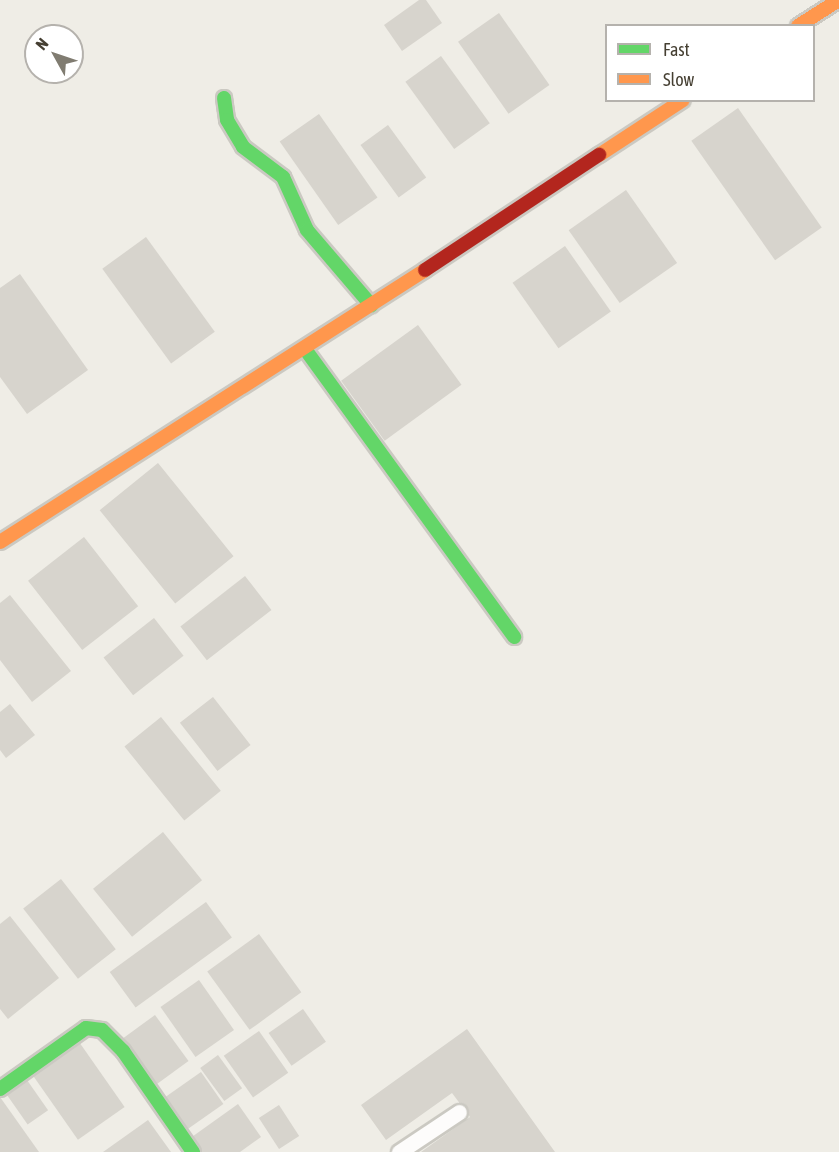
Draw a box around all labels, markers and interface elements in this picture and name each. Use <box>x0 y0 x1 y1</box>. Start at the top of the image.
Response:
north arrow <box>24 24 84 84</box>
legend <box>605 24 815 102</box>
text: N <box>32 34 52 53</box>
text: Fast <box>663 39 690 60</box>
text: Slow <box>663 69 694 90</box>

